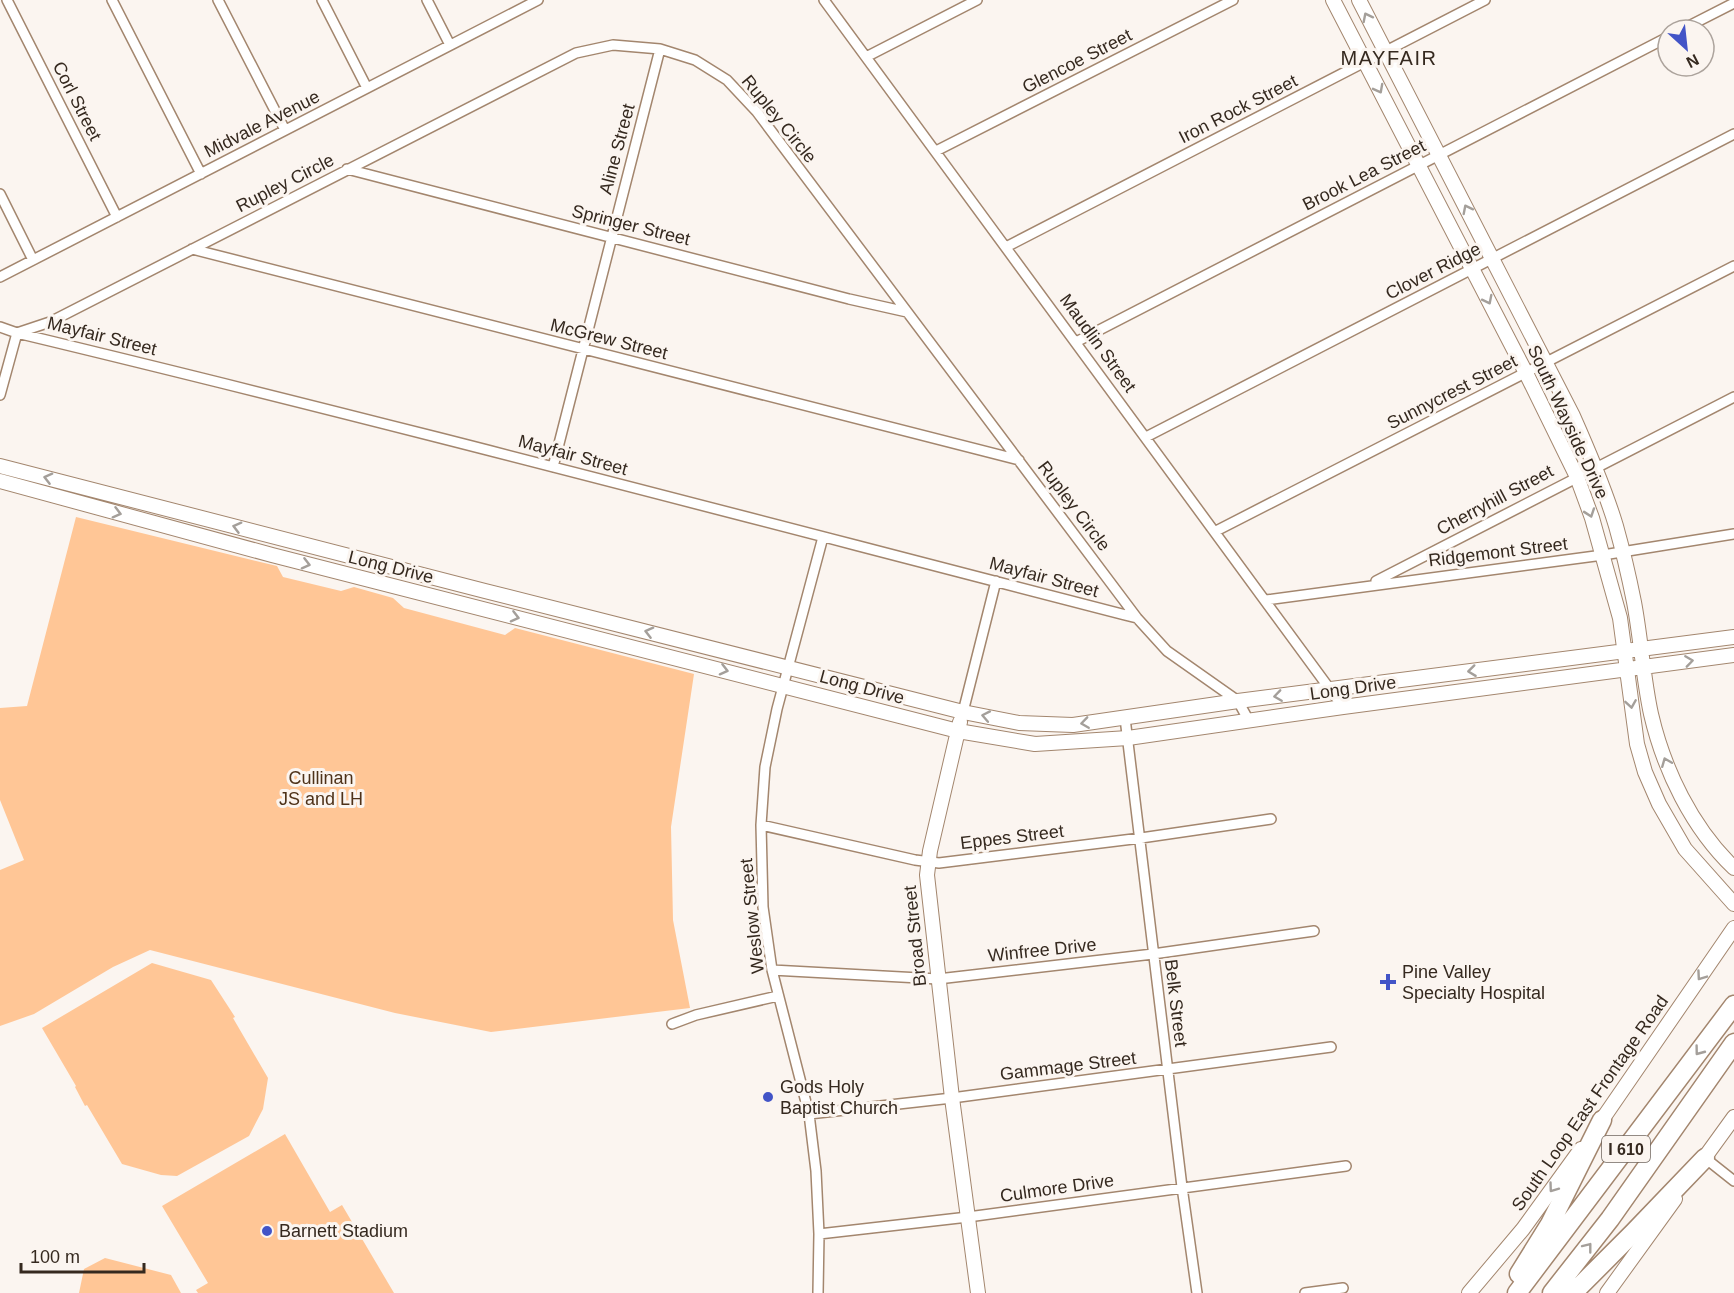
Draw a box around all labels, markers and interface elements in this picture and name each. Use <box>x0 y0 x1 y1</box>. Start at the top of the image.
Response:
one-way arrow <box>1363 13 1374 23</box>
north arrow <box>1656 18 1716 78</box>
street label: Glencoe Street <box>1019 25 1135 97</box>
district label: MAYFAIR <box>1341 47 1437 69</box>
text: N <box>1684 51 1702 71</box>
street label: Corl Street <box>49 58 105 144</box>
street label: Rupley Circle <box>738 71 820 167</box>
street label: Iron Rock Street <box>1176 71 1300 147</box>
one-way arrow <box>1372 83 1383 94</box>
street label: Midvale Avenue <box>201 86 323 162</box>
street label: Aline Street <box>595 101 639 197</box>
street label: Brook Lea Street <box>1299 135 1429 215</box>
street label: Rupley Circle <box>233 150 337 216</box>
street label: Springer Street <box>570 201 692 249</box>
one-way arrow <box>1462 204 1474 215</box>
street label: Clover Ridge <box>1382 238 1484 304</box>
street label: Maudlin Street <box>1056 290 1140 396</box>
one-way arrow <box>1481 293 1492 304</box>
street label: Mayfair Street <box>45 313 159 359</box>
street label: McGrew Street <box>548 315 670 363</box>
street label: South Wayside Drive <box>1524 342 1612 502</box>
street label: Sunnycrest Street <box>1384 351 1520 433</box>
street label: Mayfair Street <box>516 431 630 479</box>
street label: Rupley Circle <box>1034 457 1114 555</box>
street label: Cherryhill Street <box>1433 461 1557 539</box>
one-way arrow <box>43 473 54 485</box>
one-way arrow <box>111 506 122 518</box>
one-way arrow <box>1583 508 1596 518</box>
one-way arrow <box>232 522 242 534</box>
street label: Ridgemont Street <box>1427 534 1569 570</box>
street label: Long Drive <box>346 547 436 587</box>
street label: Mayfair Street <box>987 553 1101 601</box>
one-way arrow <box>300 556 310 569</box>
one-way arrow <box>510 609 520 622</box>
one-way arrow <box>645 627 655 640</box>
one-way arrow <box>1685 656 1694 668</box>
one-way arrow <box>718 663 729 675</box>
one-way arrow <box>1467 664 1476 677</box>
street label: Long Drive <box>817 666 907 708</box>
street label: Long Drive <box>1309 672 1397 704</box>
one-way arrow <box>1274 689 1283 701</box>
one-way arrow <box>1625 699 1637 708</box>
one-way arrow <box>981 710 991 723</box>
one-way arrow <box>1081 717 1090 729</box>
one-way arrow <box>1661 757 1673 768</box>
park label: Cullinan JS and LH <box>279 768 363 809</box>
street label: Eppes Street <box>959 821 1065 853</box>
street label: Weslow Street <box>736 857 768 975</box>
street label: Broad Street <box>900 885 930 987</box>
street label: Winfree Drive <box>987 934 1097 966</box>
street label: Belk Street <box>1161 958 1191 1048</box>
place label: Pine Valley Specialty Hospital <box>1402 962 1545 1003</box>
one-way arrow <box>1697 970 1708 981</box>
marker: Pine Valley Specialty Hospital <box>1379 973 1397 991</box>
street label: South Loop East Frontage Road <box>1508 992 1672 1214</box>
one-way arrow <box>1695 1045 1706 1056</box>
street label: Gammage Street <box>999 1048 1137 1084</box>
place label: Gods Holy Baptist Church <box>780 1077 898 1118</box>
marker: Gods Holy Baptist Church <box>761 1090 775 1104</box>
road number: I 610 <box>1602 1136 1650 1162</box>
street label: Culmore Drive <box>999 1170 1115 1206</box>
one-way arrow <box>1549 1181 1560 1192</box>
place label: Barnett Stadium <box>279 1221 408 1241</box>
marker: Barnett Stadium <box>260 1224 274 1238</box>
scale bar <box>21 1236 144 1274</box>
one-way arrow <box>1581 1243 1592 1254</box>
text: 100 m <box>30 1247 80 1267</box>

